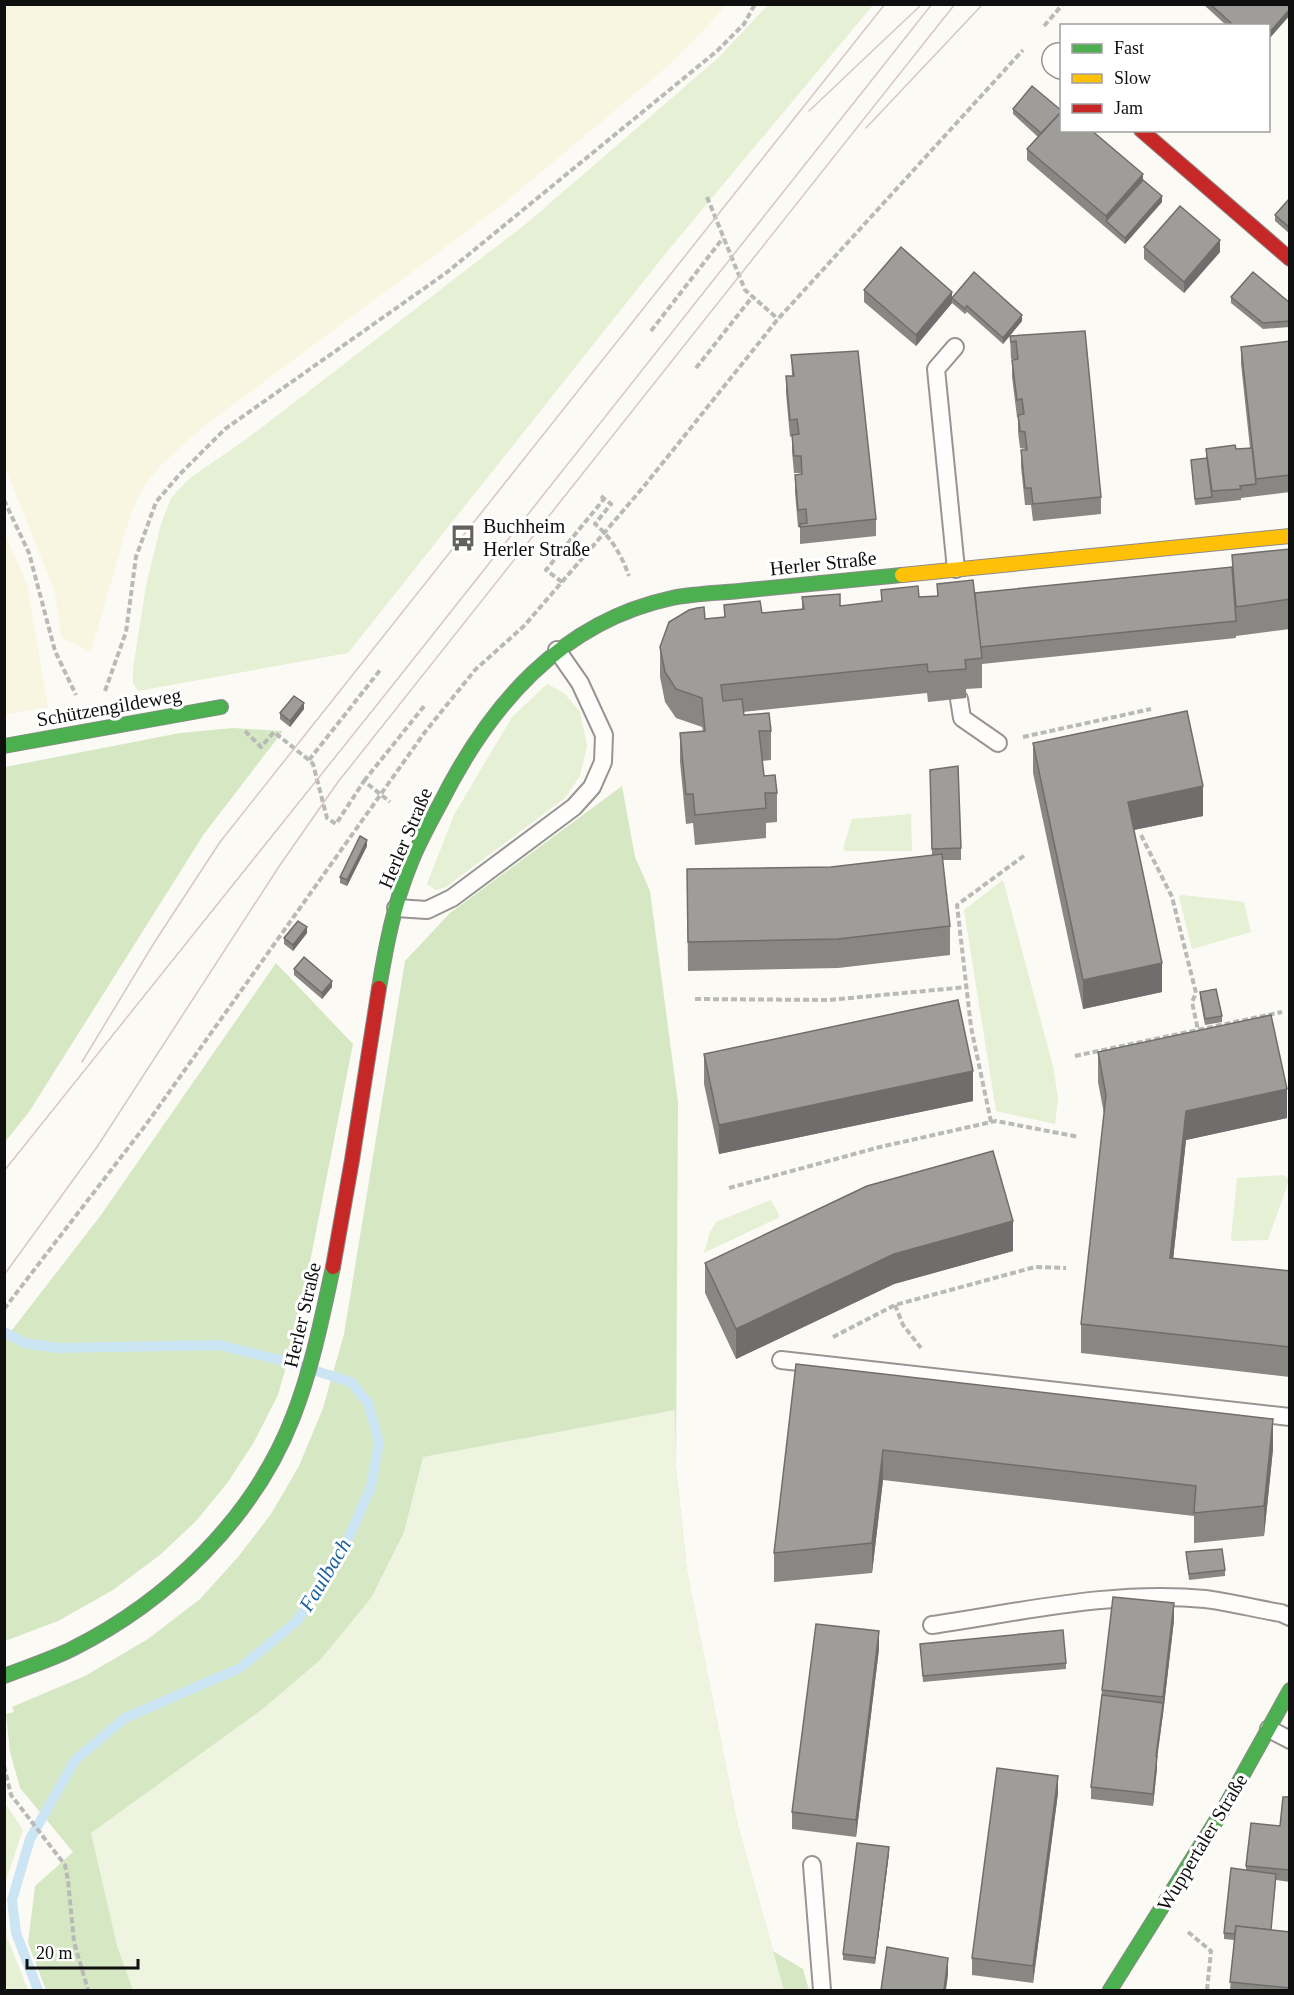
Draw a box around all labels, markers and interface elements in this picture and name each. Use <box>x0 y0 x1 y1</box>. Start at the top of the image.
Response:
legend <box>1060 24 1270 132</box>
text: Fast <box>1114 38 1144 58</box>
text: Slow <box>1114 68 1151 88</box>
text: Jam <box>1114 98 1143 118</box>
place label: Buchheim Herler Straße <box>483 515 590 560</box>
bus stop icon: Buchheim Herler Straße <box>448 523 478 553</box>
street label: Herler Straße <box>769 546 878 580</box>
street label: Schützengildeweg <box>35 683 183 732</box>
street label: Herler Straße <box>374 784 436 892</box>
street label: Herler Straße <box>279 1260 325 1370</box>
water label: Faulbach <box>293 1534 356 1617</box>
street label: Wuppertaler Straße <box>1153 1770 1252 1915</box>
scale bar <box>27 1932 138 1970</box>
text: 20 m <box>36 1943 73 1963</box>

